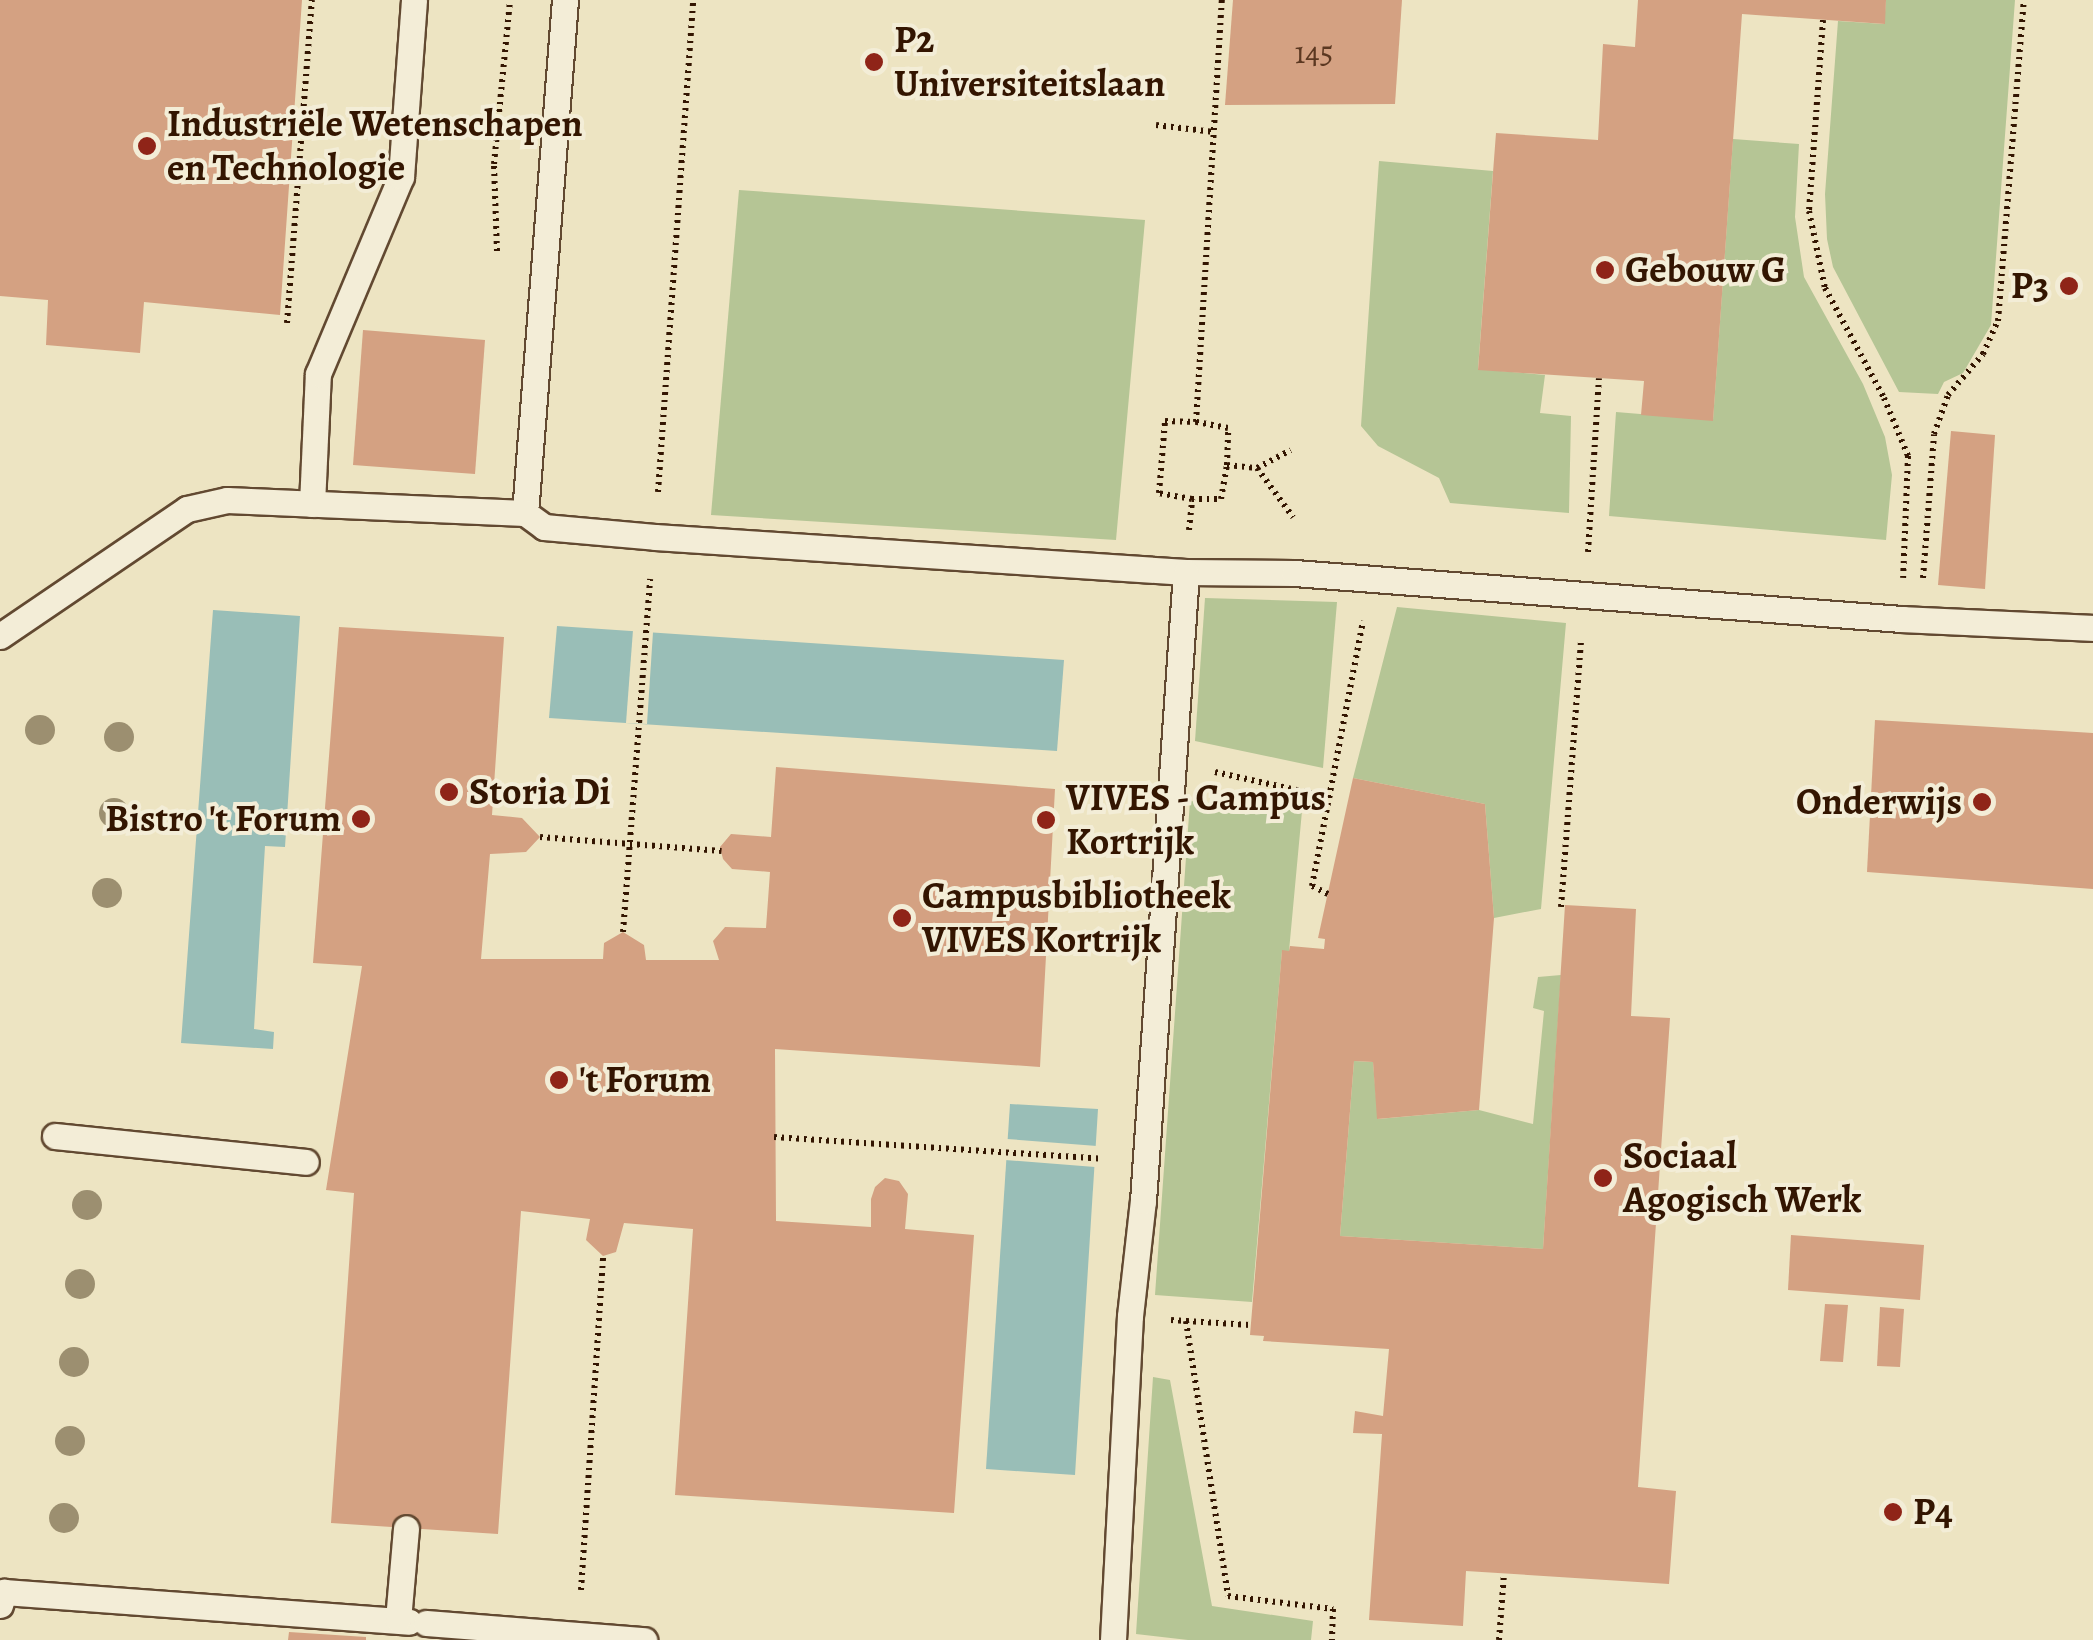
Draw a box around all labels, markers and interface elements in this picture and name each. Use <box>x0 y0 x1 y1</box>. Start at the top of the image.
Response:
place label: P2 Universiteitslaan <box>894 17 1165 106</box>
house number: 145 <box>1294 33 1334 71</box>
marker: P2 Universiteitslaan <box>863 51 885 73</box>
place label: Industriële Wetenschapen en Technologie <box>167 101 583 190</box>
marker: Industriële Wetenschapen en Technologie <box>136 135 158 157</box>
place label: Gebouw G <box>1625 247 1786 293</box>
marker: Gebouw G <box>1594 259 1616 281</box>
place label: P3 <box>2011 263 2049 309</box>
marker: P3 <box>2058 275 2080 297</box>
place label: Storia Di <box>469 769 611 815</box>
place label: VIVES - Campus Kortrijk <box>1066 775 1327 864</box>
place label: Onderwijs <box>1796 779 1962 825</box>
marker: Storia Di <box>438 781 460 803</box>
marker: Onderwijs <box>1971 791 1993 813</box>
place label: Bistro 't Forum <box>105 796 341 842</box>
marker: Bistro 't Forum <box>350 808 372 830</box>
marker: VIVES - Campus Kortrijk <box>1035 809 1057 831</box>
place label: Campusbibliotheek VIVES Kortrijk <box>922 873 1231 962</box>
marker: Campusbibliotheek VIVES Kortrijk <box>891 907 913 929</box>
place label: 't Forum <box>579 1057 711 1103</box>
marker: 't Forum <box>548 1069 570 1091</box>
place label: Sociaal Agogisch Werk <box>1623 1133 1861 1222</box>
marker: Sociaal Agogisch Werk <box>1592 1167 1614 1189</box>
place label: P4 <box>1913 1489 1953 1535</box>
marker: P4 <box>1882 1501 1904 1523</box>

